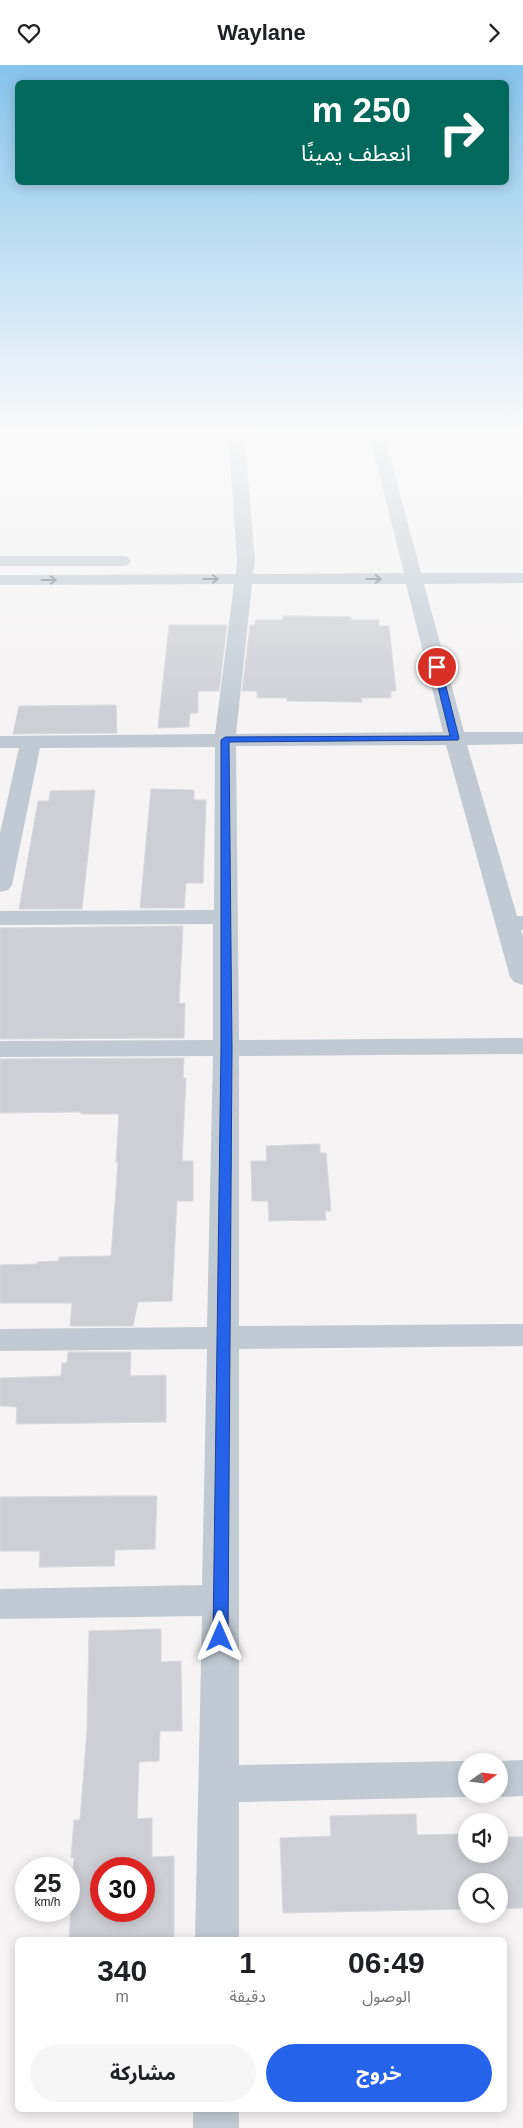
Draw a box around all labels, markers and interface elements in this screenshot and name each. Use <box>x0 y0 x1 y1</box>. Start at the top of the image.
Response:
icon: heart <box>15 19 43 47</box>
icon: forward <box>480 19 508 47</box>
text: Waylane <box>217 20 306 45</box>
text: 250 m <box>312 90 411 129</box>
icon: right <box>429 100 494 165</box>
text: انعطف يمينًا <box>301 141 411 166</box>
one-way arrow <box>202 574 219 584</box>
one-way arrow <box>365 574 381 584</box>
one-way arrow <box>40 575 56 585</box>
pin <box>416 646 458 688</box>
icon: arrive <box>423 653 451 681</box>
position arrow <box>193 1610 245 1662</box>
north arrow <box>458 1753 508 1803</box>
map controls <box>458 1753 508 1923</box>
button: sound <box>458 1813 508 1863</box>
speed limit sign: 30 <box>90 1857 155 1922</box>
text: 25 <box>34 1869 61 1897</box>
button: search <box>458 1873 508 1923</box>
text: km/h <box>34 1895 61 1909</box>
text: 1 <box>239 1946 256 1979</box>
text: 06:49 <box>348 1946 425 1979</box>
text: 340 <box>97 1954 147 1987</box>
text: m <box>116 1988 129 2005</box>
text: دقيقة <box>229 1988 266 2005</box>
text: الوصول <box>362 1988 411 2005</box>
button: مشاركة <box>30 2044 256 2102</box>
button: خروج <box>266 2044 492 2102</box>

